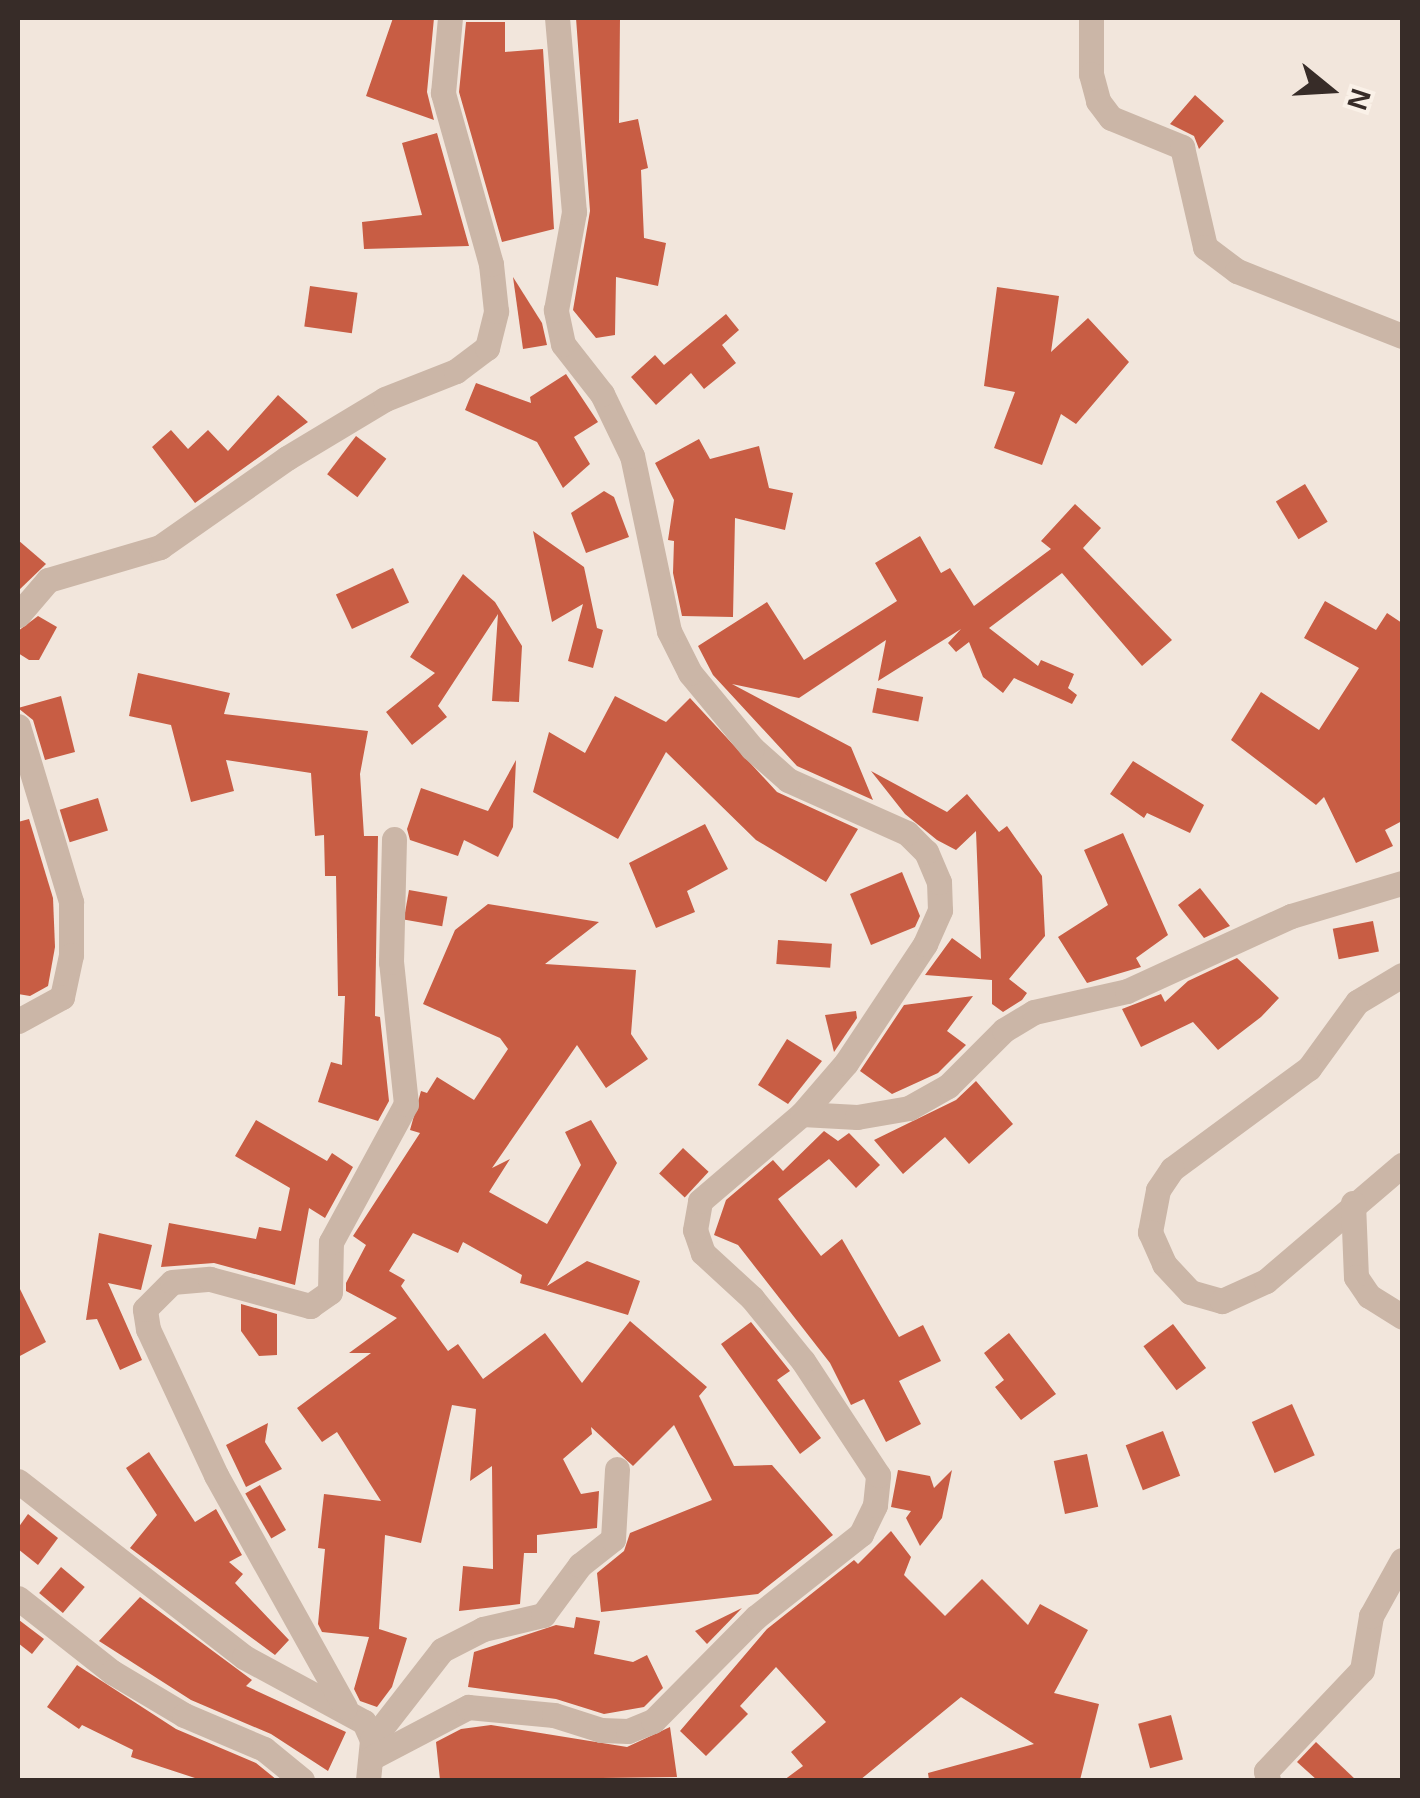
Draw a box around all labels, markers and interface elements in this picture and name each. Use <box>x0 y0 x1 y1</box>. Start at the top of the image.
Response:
north arrow <box>1280 40 1380 140</box>
text: N <box>1341 85 1377 114</box>

